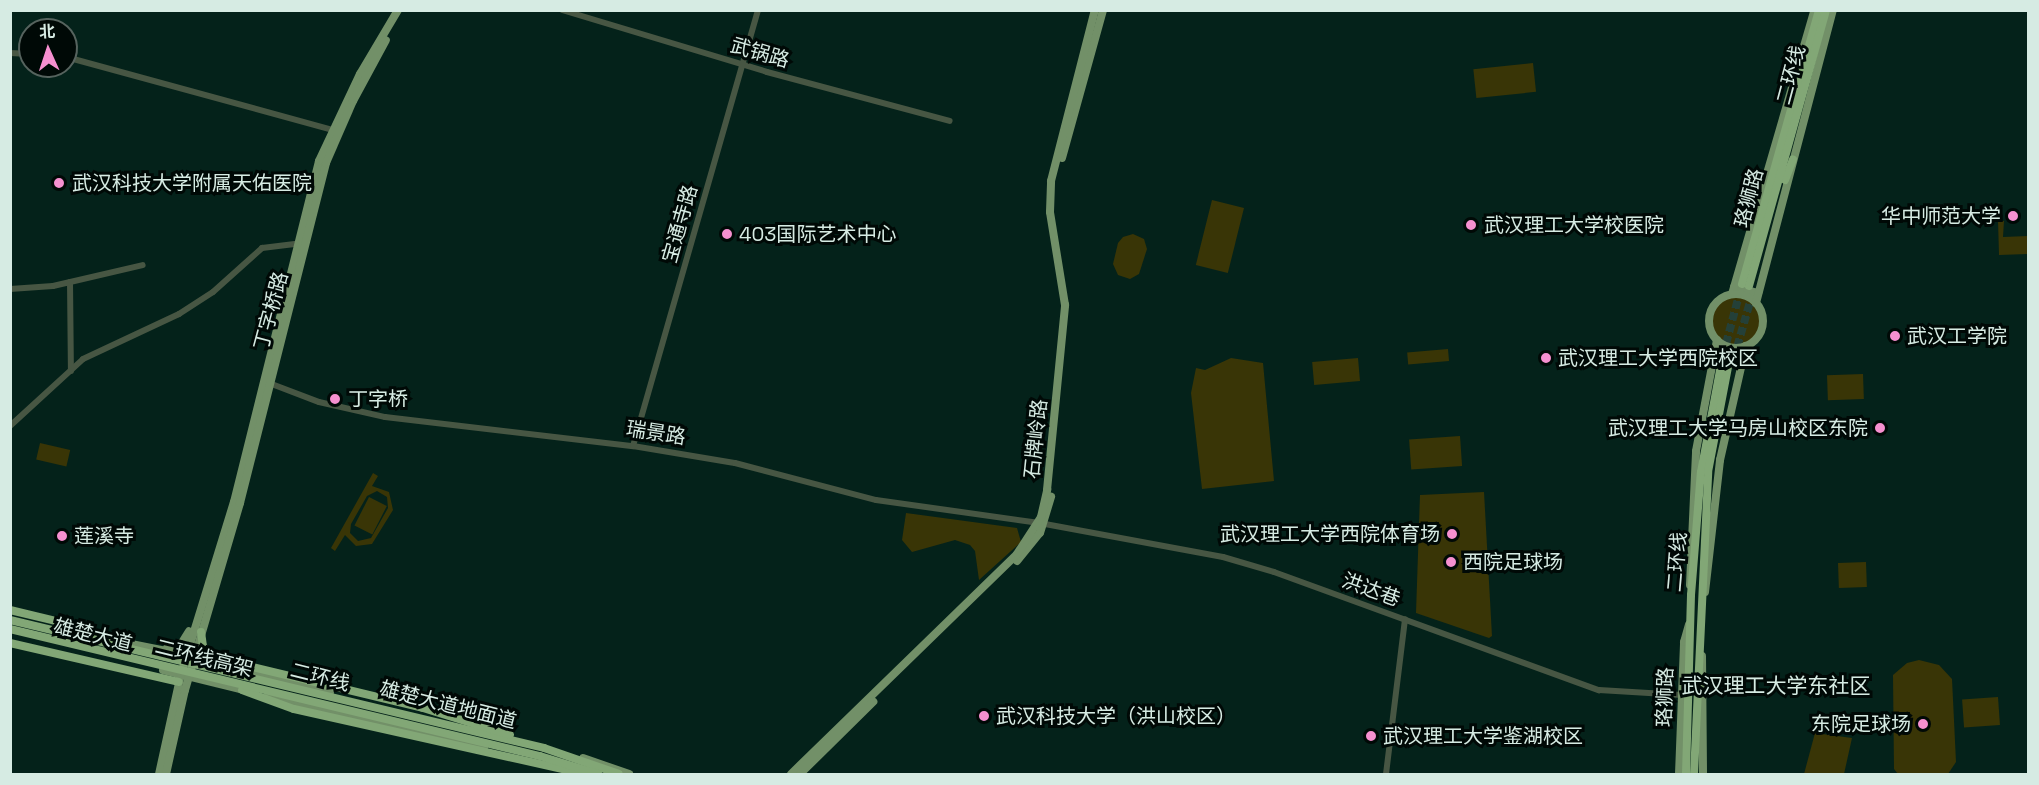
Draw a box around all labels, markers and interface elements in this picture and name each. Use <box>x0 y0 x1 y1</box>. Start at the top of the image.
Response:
north arrow <box>18 18 78 78</box>
text: 北 <box>39 21 56 42</box>
street label: 武锅路 <box>728 33 792 73</box>
street label: 二环线 <box>1772 43 1810 107</box>
street label: 珞狮路 <box>1730 166 1768 230</box>
place label: 武汉科技大学附属天佑医院 <box>72 171 312 195</box>
marker: 武汉科技大学附属天佑医院 <box>50 174 68 192</box>
street label: 宝通寺路 <box>657 182 703 266</box>
place label: 华中师范大学 <box>1881 204 2001 228</box>
marker: 华中师范大学 <box>2006 209 2020 223</box>
place label: 武汉理工大学校医院 <box>1484 213 1664 237</box>
marker: 武汉理工大学校医院 <box>1462 216 1480 234</box>
place label: 403国际艺术中心 <box>739 222 896 246</box>
marker: 403国际艺术中心 <box>720 227 734 241</box>
street label: 丁字桥路 <box>249 269 293 353</box>
place label: 武汉工学院 <box>1907 324 2007 348</box>
marker: 武汉工学院 <box>1888 329 1902 343</box>
place label: 武汉理工大学西院校区 <box>1558 346 1758 370</box>
marker: 武汉理工大学西院校区 <box>1539 351 1553 365</box>
place label: 丁字桥 <box>348 387 408 411</box>
marker: 丁字桥 <box>326 390 344 408</box>
street label: 石牌岭路 <box>1020 398 1052 480</box>
street label: 瑞景路 <box>624 416 688 450</box>
place label: 武汉理工大学马房山校区东院 <box>1608 416 1868 440</box>
marker: 武汉理工大学马房山校区东院 <box>1873 421 1887 435</box>
place label: 武汉理工大学西院体育场 <box>1220 522 1440 546</box>
place label: 莲溪寺 <box>74 524 134 548</box>
marker: 武汉理工大学西院体育场 <box>1445 527 1459 541</box>
marker: 莲溪寺 <box>55 529 69 543</box>
street label: 二环线 <box>1662 531 1692 593</box>
place label: 西院足球场 <box>1463 550 1563 574</box>
marker: 西院足球场 <box>1444 555 1458 569</box>
street label: 洪达巷 <box>1339 568 1403 612</box>
street label: 雄楚大道 <box>51 614 135 656</box>
street label: 二环线高架 <box>153 634 255 682</box>
street label: 二环线 <box>288 658 352 696</box>
street label: 珞狮路 <box>1652 667 1678 727</box>
district label: 武汉理工大学东社区 <box>1682 673 1870 699</box>
street label: 雄楚大道地面道 <box>377 676 519 734</box>
place label: 武汉科技大学（洪山校区） <box>996 704 1236 728</box>
marker: 武汉科技大学（洪山校区） <box>977 709 991 723</box>
place label: 东院足球场 <box>1811 712 1911 736</box>
marker: 东院足球场 <box>1916 717 1930 731</box>
place label: 武汉理工大学鉴湖校区 <box>1383 724 1583 748</box>
marker: 武汉理工大学鉴湖校区 <box>1364 729 1378 743</box>

